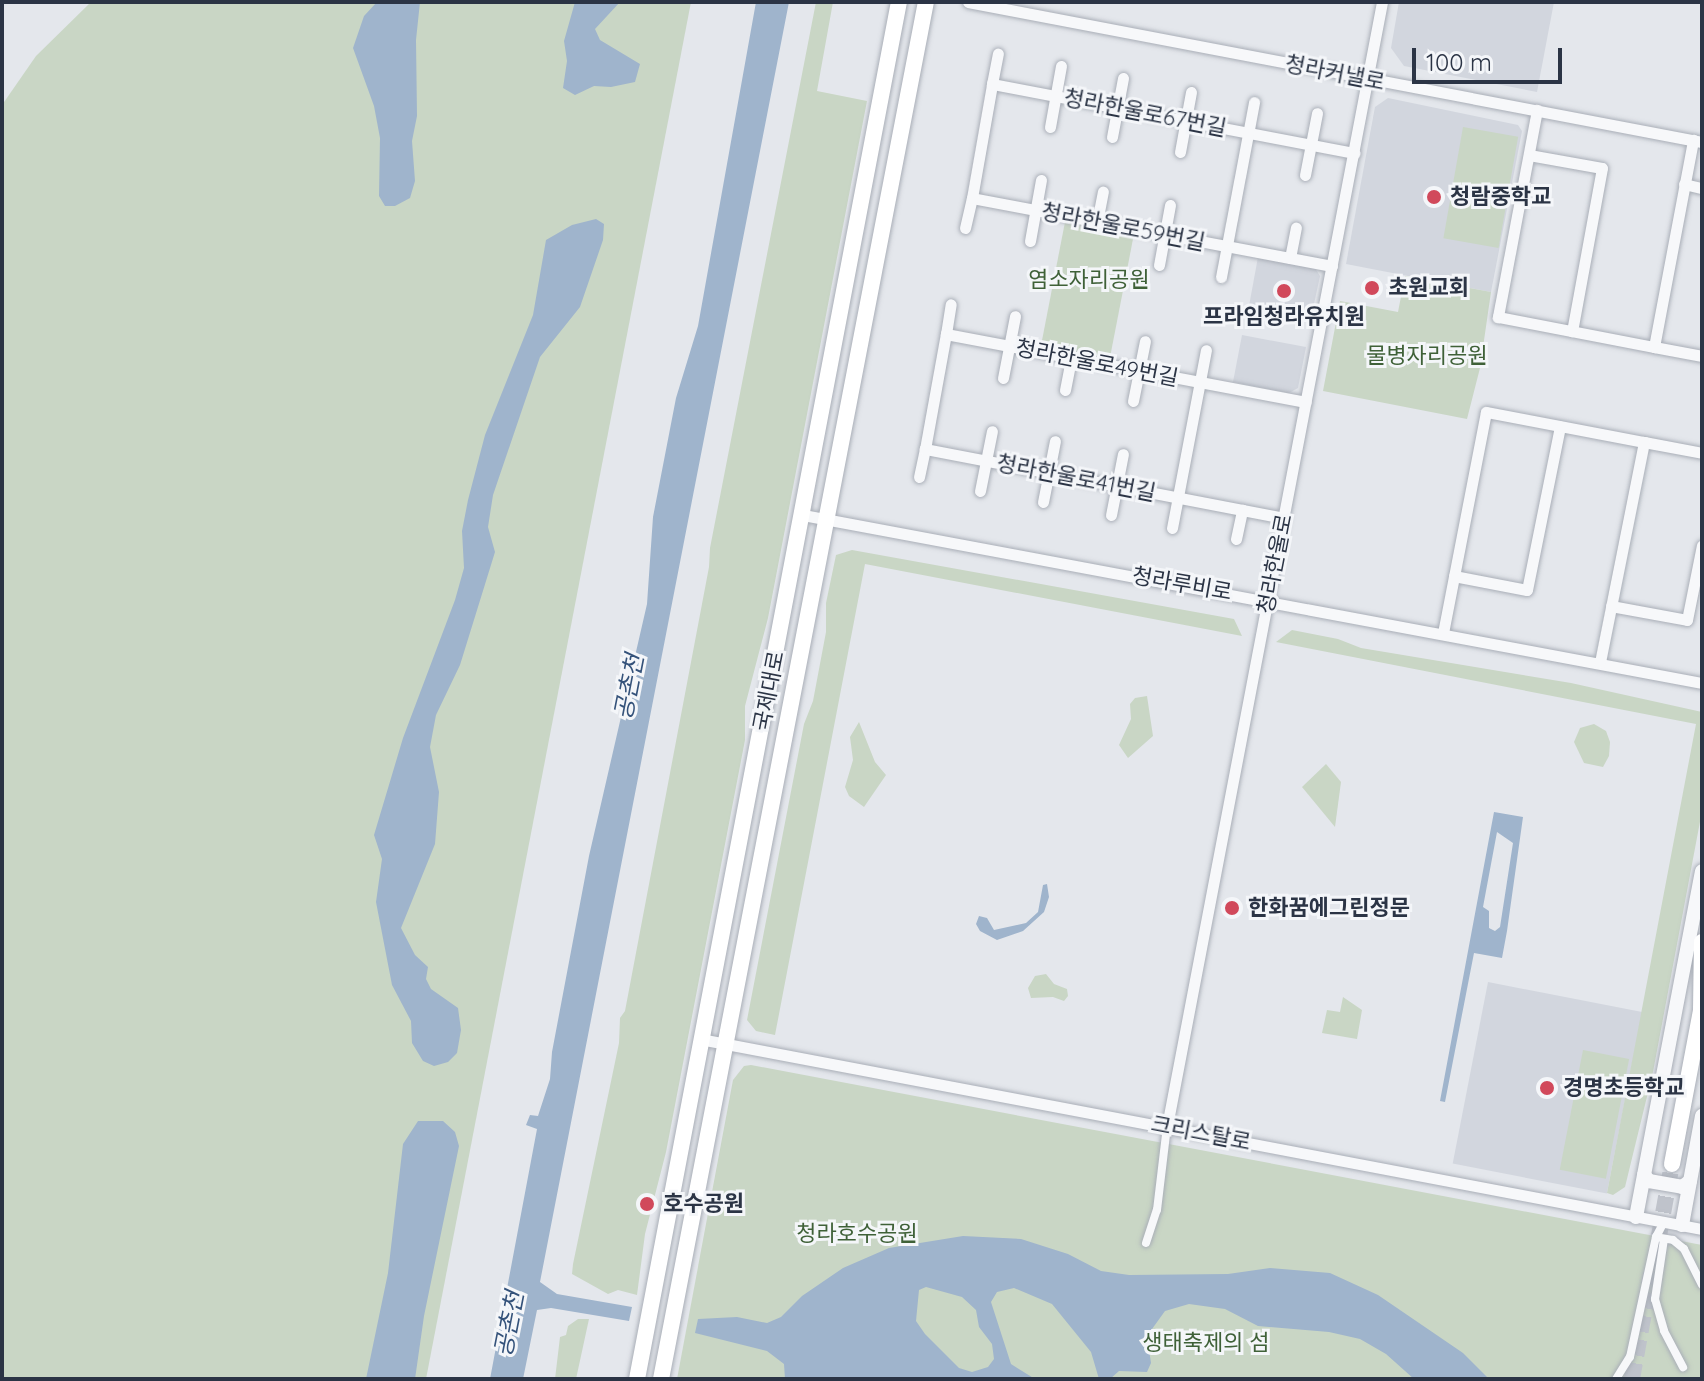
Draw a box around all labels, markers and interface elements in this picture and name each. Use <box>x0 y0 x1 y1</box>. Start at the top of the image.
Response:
scale bar <box>1416 32 1566 82</box>
text: 100 m <box>1426 47 1492 77</box>
street label: 청라커낼로 <box>1283 50 1387 96</box>
street label: 청라한울로67번길 <box>1062 84 1228 142</box>
place label: 청람중학교 <box>1450 184 1551 210</box>
marker: 청람중학교 <box>1425 188 1443 206</box>
street label: 청라한울로59번길 <box>1039 198 1207 256</box>
park label: 염소자리공원 <box>1028 267 1150 293</box>
place label: 초원교회 <box>1388 275 1469 301</box>
marker: 초원교회 <box>1363 279 1381 297</box>
marker: 프라임청라유치원 <box>1275 282 1293 300</box>
place label: 프라임청라유치원 <box>1203 304 1365 330</box>
street label: 청라한울로49번길 <box>1013 334 1181 392</box>
park label: 물병자리공원 <box>1366 343 1488 369</box>
street label: 청라한울로41번길 <box>994 450 1158 506</box>
street label: 청라한울로 <box>1252 512 1298 616</box>
street label: 청라루비로 <box>1130 562 1234 606</box>
street label: 국제대로 <box>748 649 790 733</box>
water label: 공촌천 <box>609 652 649 722</box>
place label: 한화꿈에그린정문 <box>1248 895 1410 921</box>
marker: 한화꿈에그린정문 <box>1223 899 1241 917</box>
place label: 경명초등학교 <box>1563 1075 1684 1101</box>
marker: 경명초등학교 <box>1538 1079 1556 1097</box>
street label: 크리스탈로 <box>1149 1110 1253 1156</box>
place label: 호수공원 <box>663 1191 744 1217</box>
marker: 호수공원 <box>638 1195 656 1213</box>
park label: 청라호수공원 <box>796 1221 918 1247</box>
water label: 공촌천 <box>489 1289 529 1359</box>
park label: 생태축제의 섬 <box>1142 1330 1270 1356</box>

